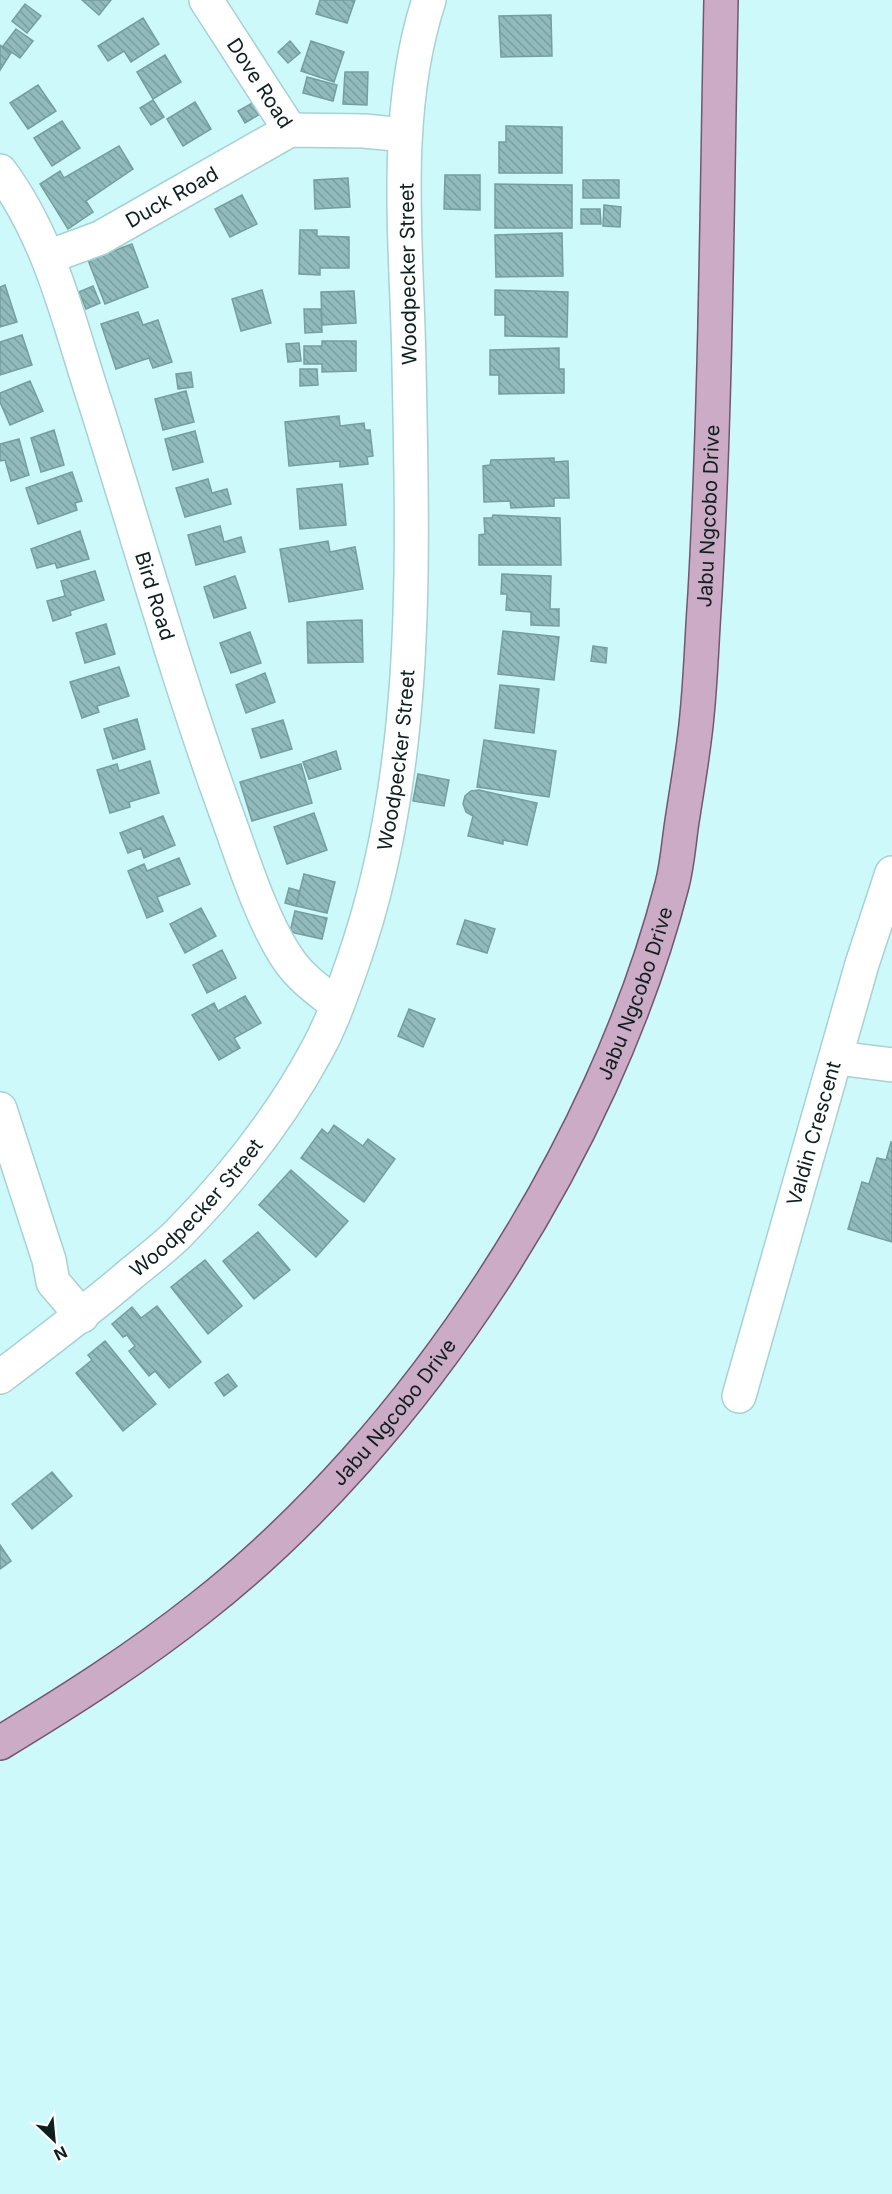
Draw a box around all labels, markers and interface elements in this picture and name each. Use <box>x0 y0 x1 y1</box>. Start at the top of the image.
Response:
street label: Dove Road <box>222 34 298 133</box>
street label: Duck Road <box>121 161 222 233</box>
street label: Woodpecker Street <box>394 182 422 365</box>
street label: Jabu Ngcobo Drive <box>692 424 724 608</box>
street label: Bird Road <box>130 549 180 643</box>
street label: Woodpecker Street <box>372 669 419 853</box>
street label: Jabu Ngcobo Drive <box>592 904 678 1084</box>
street label: Valdin Crescent <box>782 1058 846 1208</box>
street label: Woodpecker Street <box>125 1134 268 1282</box>
street label: Jabu Ngcobo Drive <box>327 1334 461 1491</box>
north arrow <box>24 2110 84 2170</box>
text: N <box>51 2142 70 2165</box>

